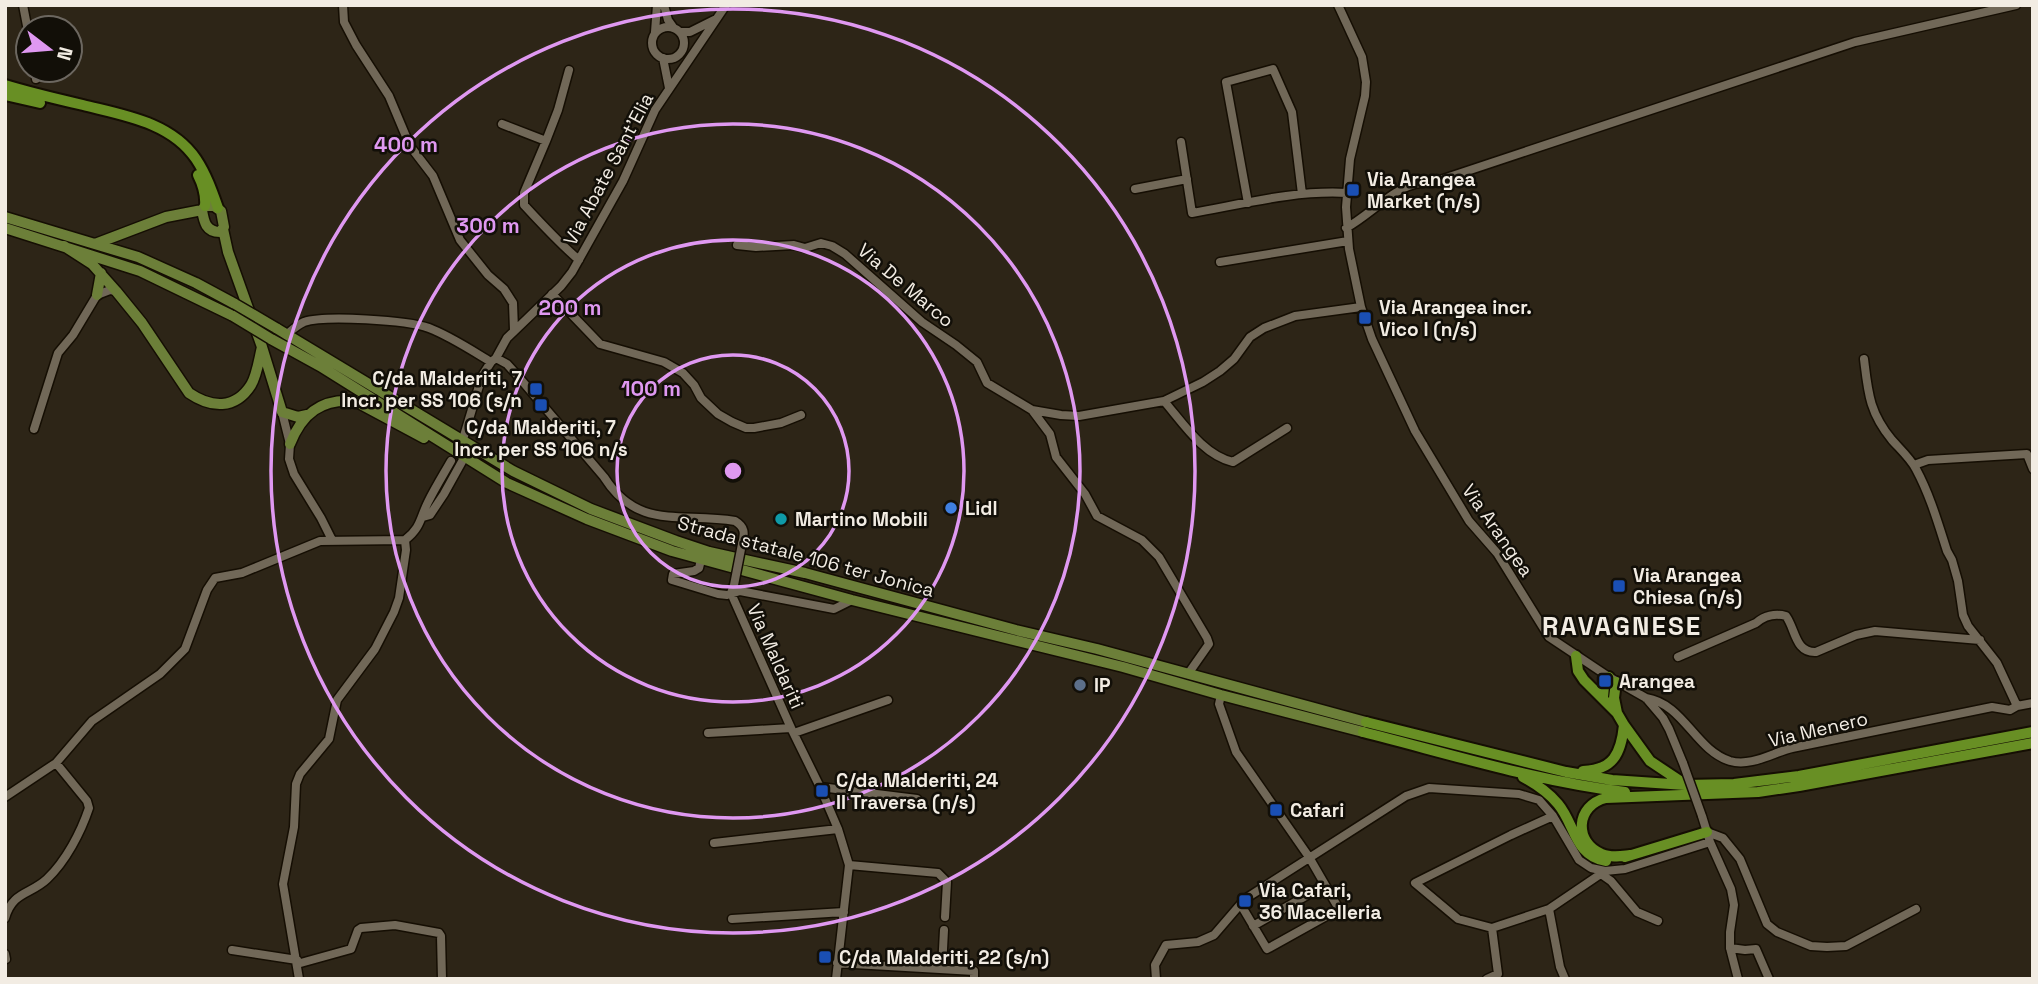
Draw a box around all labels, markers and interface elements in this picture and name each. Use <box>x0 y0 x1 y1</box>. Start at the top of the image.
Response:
north arrow <box>14 14 84 84</box>
text: N <box>51 44 79 63</box>
street label: Via Abate Sant'Elia <box>558 88 659 250</box>
text: 400 m <box>374 131 438 158</box>
place label: Via Arangea Market (n/s) <box>1367 167 1480 214</box>
marker: Via Arangea Market (n/s) <box>1345 182 1361 198</box>
text: 300 m <box>456 212 520 239</box>
street label: Via De Marco <box>852 238 959 333</box>
text: 200 m <box>539 294 601 321</box>
place label: Via Arangea incr. Vico I (n/s) <box>1379 295 1532 342</box>
marker: Via Arangea incr. Vico I (n/s) <box>1357 310 1373 326</box>
place label: C/da Malderiti, 7 Incr. per SS 106 (s/n <box>341 366 522 413</box>
text: 100 m <box>621 375 681 402</box>
marker: C/da Malderiti, 7 Incr. per SS 106 (s/n <box>528 381 544 397</box>
marker: C/da Malderiti, 7 Incr. per SS 106 n/s <box>533 397 549 413</box>
place label: C/da Malderiti, 7 Incr. per SS 106 n/s <box>454 415 628 462</box>
centre of rings <box>721 459 745 483</box>
street label: Via Arangea <box>1456 479 1539 582</box>
place label: Lidl <box>965 496 998 521</box>
marker: Lidl <box>943 500 959 516</box>
place label: Martino Mobili <box>795 507 928 532</box>
street label: Strada statale 106 ter Jonica <box>675 510 937 603</box>
marker: Martino Mobili <box>773 511 789 527</box>
place label: Via Arangea Chiesa (n/s) <box>1633 563 1742 610</box>
marker: Via Arangea Chiesa (n/s) <box>1611 578 1627 594</box>
street label: Via Maldariti <box>741 600 810 713</box>
district label: RAVAGNESE <box>1542 609 1702 643</box>
place label: Arangea <box>1619 669 1695 694</box>
place label: IP <box>1094 673 1111 698</box>
marker: Arangea <box>1597 673 1613 689</box>
marker: IP <box>1072 677 1088 693</box>
street label: Via Menero <box>1766 706 1870 753</box>
place label: C/da Malderiti, 24 II Traversa (n/s) <box>836 768 998 815</box>
marker: C/da Malderiti, 24 II Traversa (n/s) <box>814 783 830 799</box>
place label: Cafari <box>1290 798 1344 823</box>
marker: Cafari <box>1268 802 1284 818</box>
place label: Via Cafari, 36 Macelleria <box>1259 878 1381 925</box>
marker: Via Cafari, 36 Macelleria <box>1237 893 1253 909</box>
place label: C/da Malderiti, 22 (s/n) <box>839 945 1049 970</box>
marker: C/da Malderiti, 22 (s/n) <box>817 949 833 965</box>

